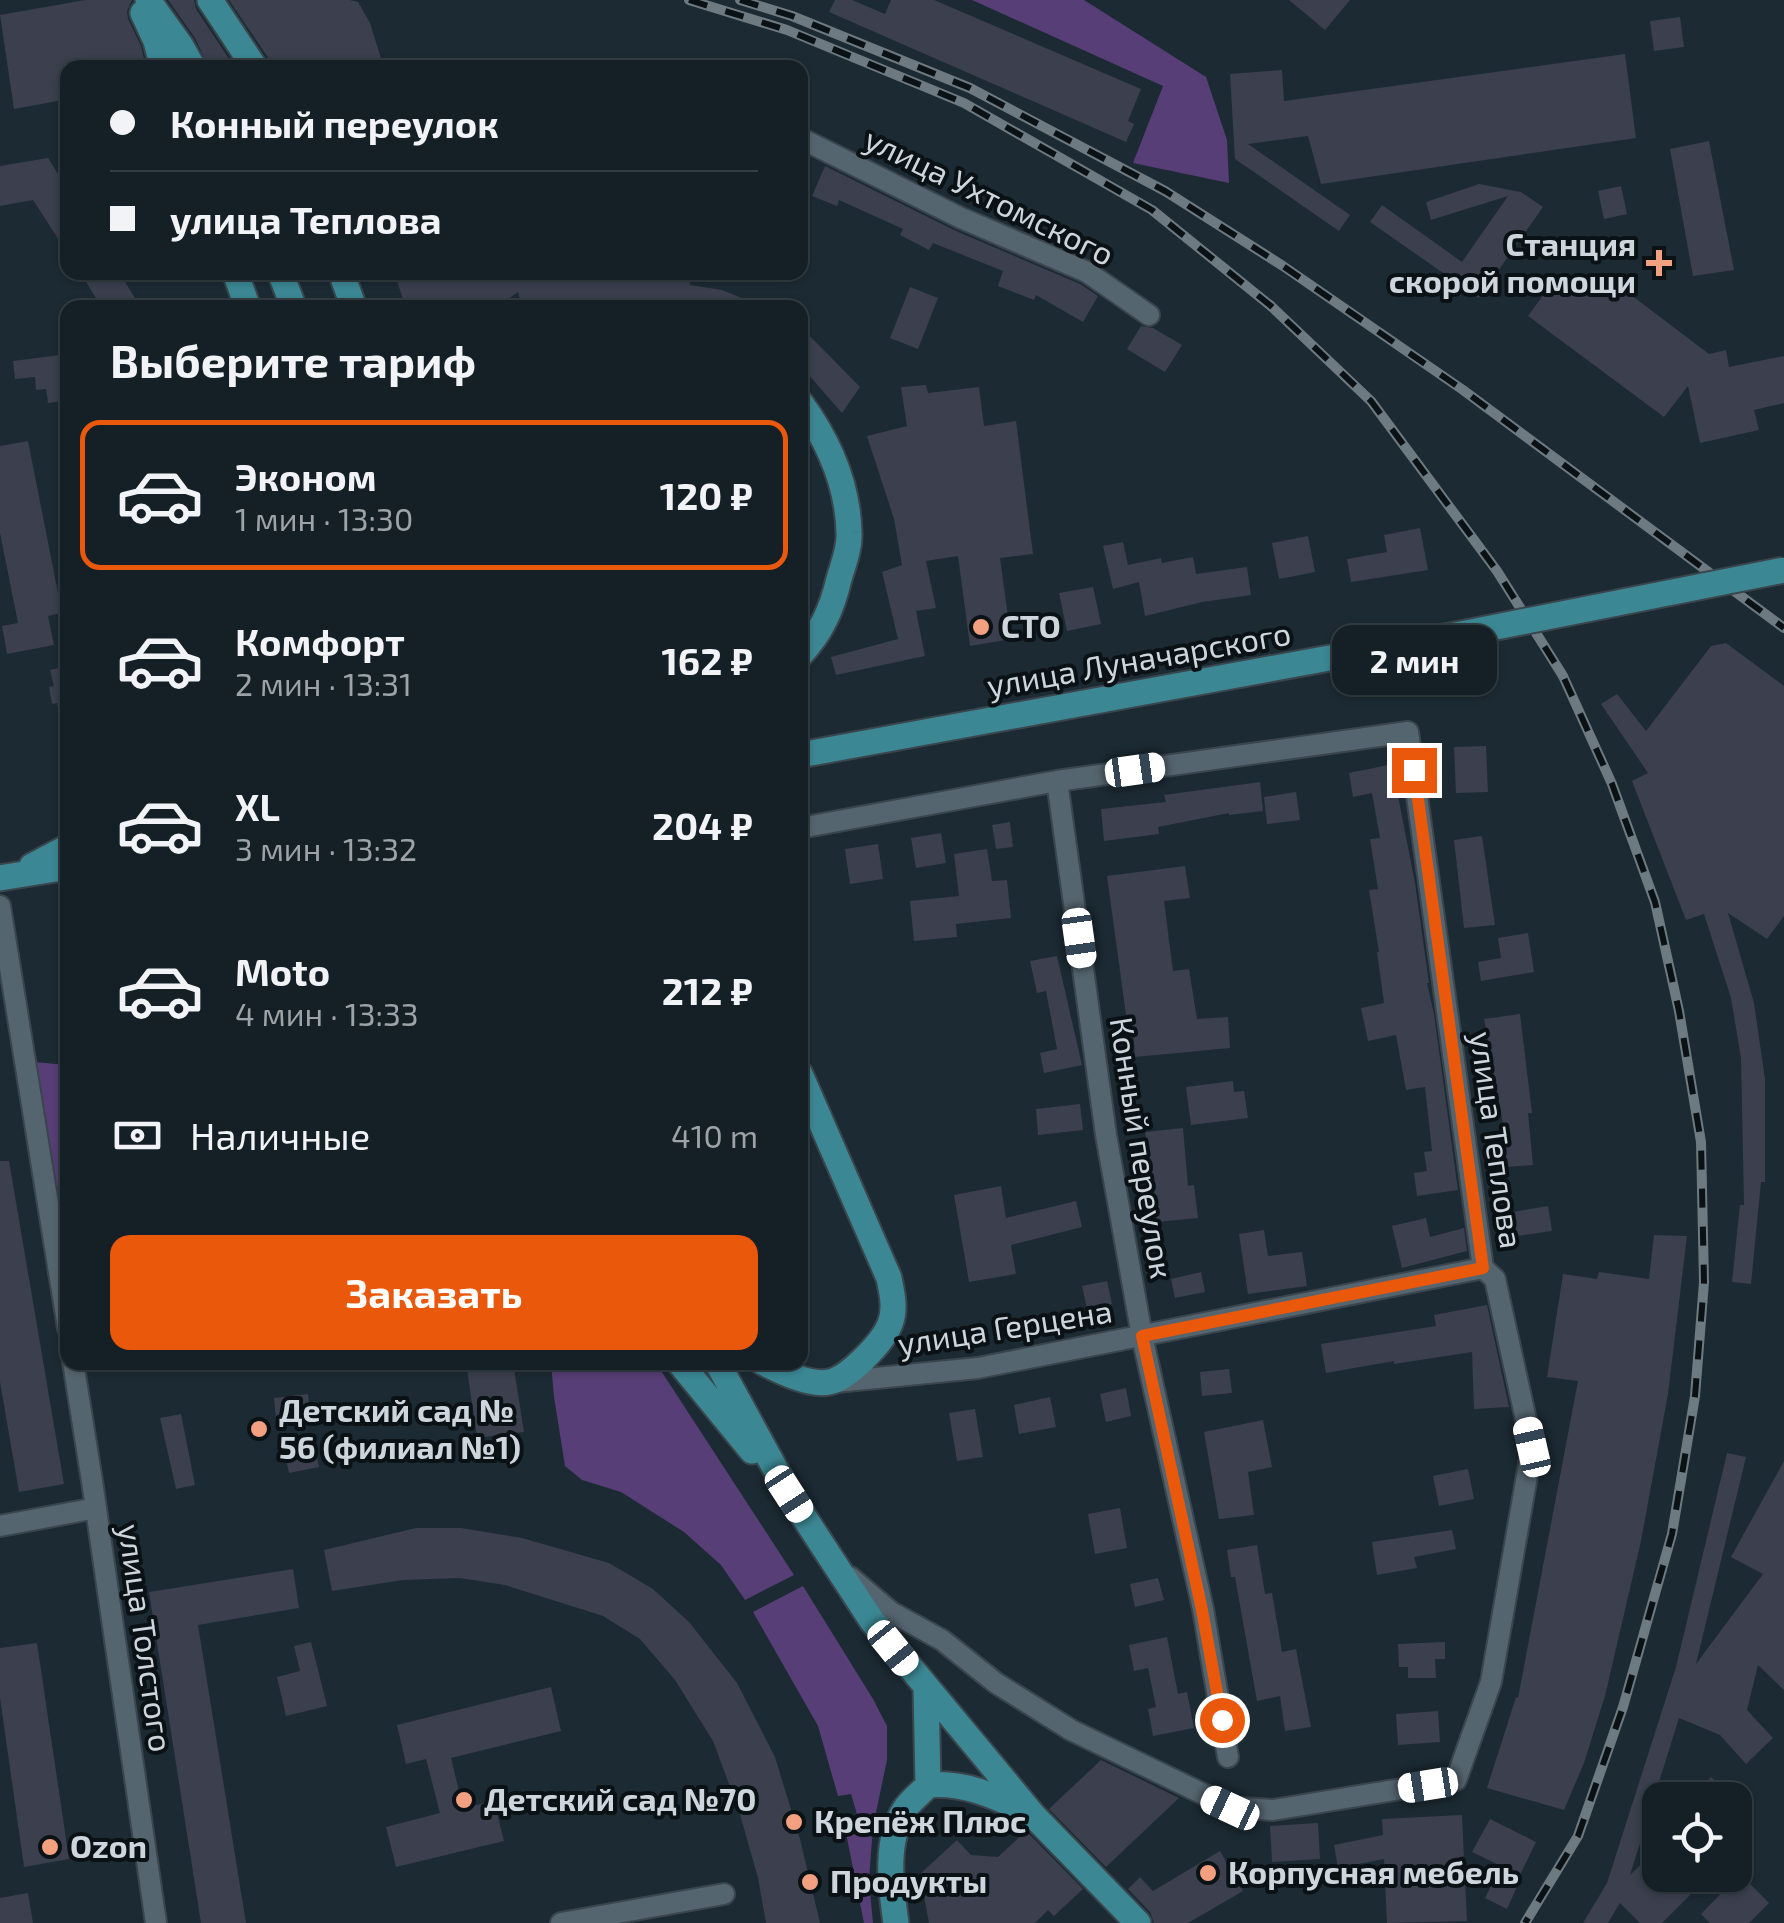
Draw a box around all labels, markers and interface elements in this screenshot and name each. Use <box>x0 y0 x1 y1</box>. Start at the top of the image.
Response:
text: Конный переулок <box>170 100 499 146</box>
street label: улица Ухтомского <box>859 118 1121 273</box>
text: улица Теплова <box>170 196 442 242</box>
place label: Станция скорой помощи <box>1389 224 1636 299</box>
marker: Станция скорой помощи <box>1646 250 1672 276</box>
text: Выберите тариф <box>110 333 476 387</box>
icon: car <box>115 450 205 540</box>
text: Эконом <box>235 453 377 499</box>
text: 120 ₽ <box>660 472 753 518</box>
text: 1 мин · 13:30 <box>235 499 413 537</box>
place label: СТО <box>1001 606 1061 644</box>
street label: улица Луначарского <box>984 613 1294 704</box>
icon: car <box>115 615 205 705</box>
marker: СТО <box>970 616 992 638</box>
text: Комфорт <box>235 618 405 664</box>
callout: 2 мин <box>1332 625 1496 695</box>
text: 162 ₽ <box>661 637 753 683</box>
text: 2 мин <box>1370 641 1459 679</box>
text: 2 мин · 13:31 <box>235 664 412 702</box>
route end <box>1392 748 1437 793</box>
car <box>1103 751 1167 789</box>
icon: car <box>115 780 205 870</box>
text: XL <box>235 783 280 829</box>
text: 204 ₽ <box>652 802 753 848</box>
text: 3 мин · 13:32 <box>235 829 417 867</box>
car <box>1060 906 1098 970</box>
icon: car <box>115 945 205 1035</box>
text: Moto <box>235 948 330 994</box>
text: 212 ₽ <box>662 967 753 1013</box>
text: 4 мин · 13:33 <box>235 994 419 1032</box>
street label: Конный переулок <box>1103 1014 1182 1281</box>
street label: улица Теплова <box>1463 1029 1532 1251</box>
icon: cash <box>110 1108 165 1163</box>
text: Наличные <box>190 1112 370 1158</box>
text: 410 m <box>671 1116 758 1154</box>
button: Заказать <box>110 1235 758 1350</box>
street label: улица Герцена <box>895 1290 1115 1363</box>
place label: Детский сад № 56 (филиал №1) <box>279 1390 521 1465</box>
car <box>1511 1414 1553 1480</box>
marker: Детский сад № 56 (филиал №1) <box>248 1418 270 1440</box>
car <box>760 1461 818 1527</box>
street label: улица Толстого <box>111 1521 182 1754</box>
car <box>862 1615 924 1681</box>
route start <box>1200 1698 1245 1743</box>
car <box>1396 1765 1460 1805</box>
place label: Детский сад №70 <box>484 1779 756 1817</box>
car <box>1196 1782 1264 1834</box>
map controls <box>1642 1782 1752 1892</box>
button: locate <box>1642 1782 1752 1892</box>
marker: Детский сад №70 <box>453 1789 475 1811</box>
place label: Крепёж Плюс <box>814 1801 1026 1839</box>
marker: Крепёж Плюс <box>783 1811 805 1833</box>
place label: Ozon <box>70 1826 147 1864</box>
marker: Ozon <box>39 1836 61 1858</box>
place label: Корпусная мебель <box>1228 1852 1519 1891</box>
place label: Продукты <box>830 1861 987 1900</box>
marker: Корпусная мебель <box>1197 1862 1219 1884</box>
marker: Продукты <box>799 1871 821 1893</box>

